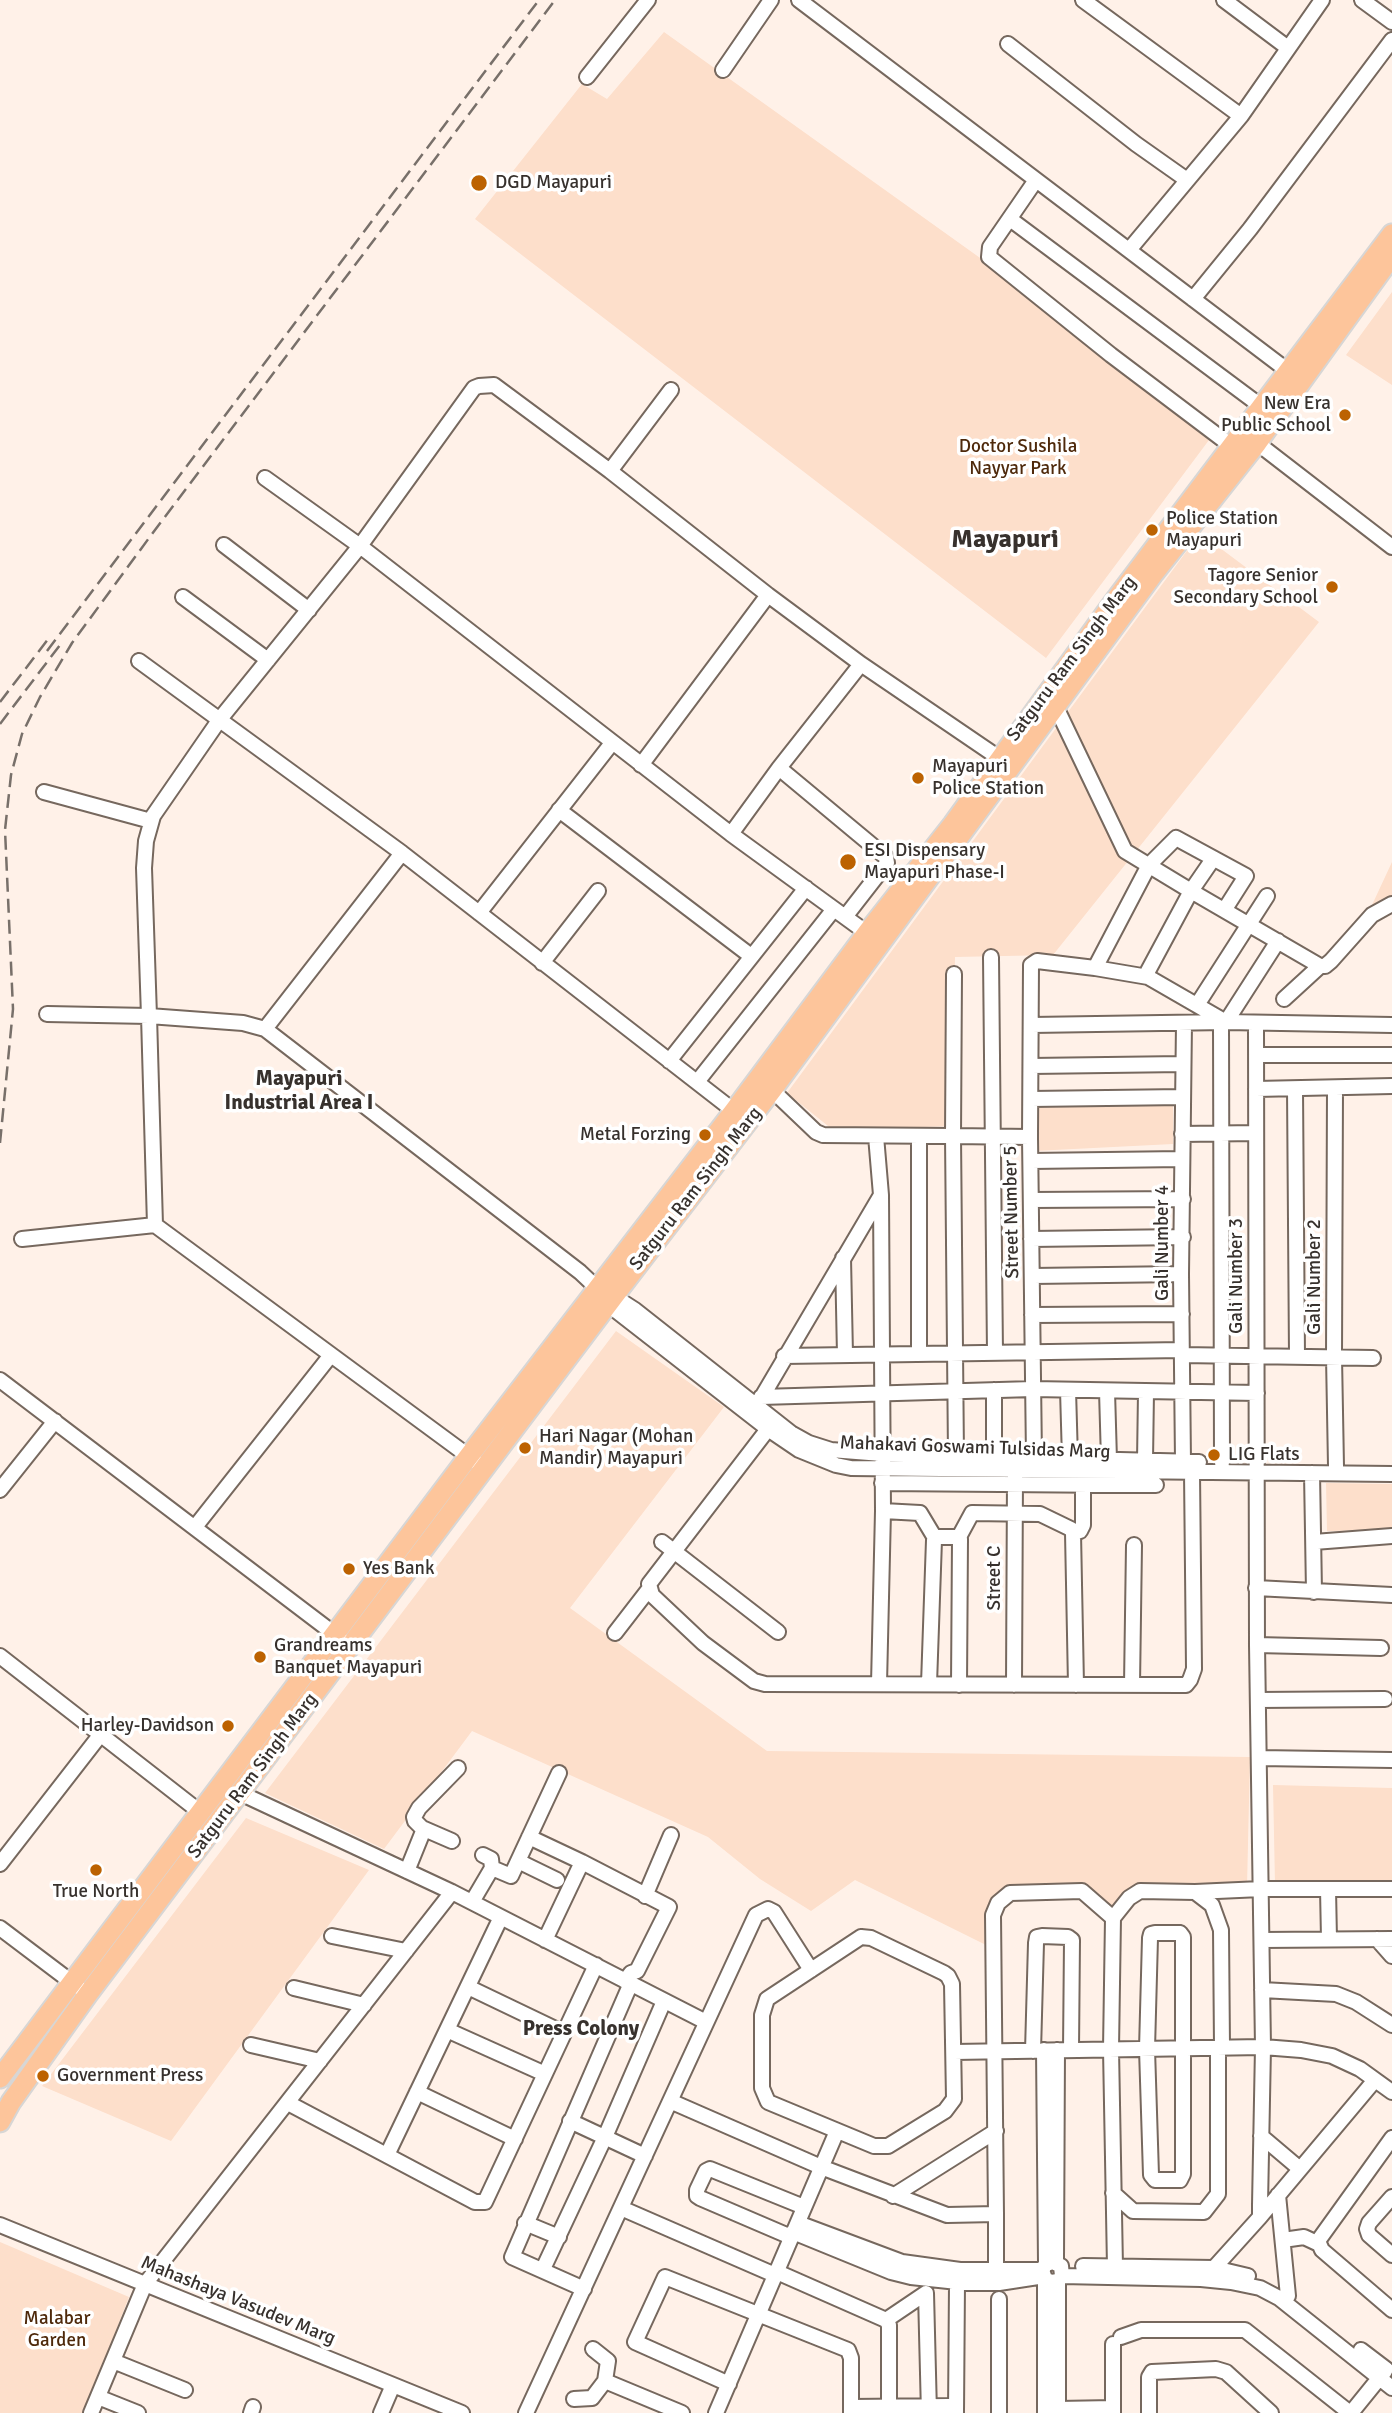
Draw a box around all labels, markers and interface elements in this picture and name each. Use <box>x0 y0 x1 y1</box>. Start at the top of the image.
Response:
place label: DGD Mayapuri <box>495 172 612 194</box>
marker: DGD Mayapuri <box>469 173 489 193</box>
place label: New Era Public School <box>1221 393 1331 437</box>
marker: New Era Public School <box>1337 407 1353 423</box>
park label: Doctor Sushila Nayyar Park <box>959 436 1077 480</box>
place label: Police Station Mayapuri <box>1166 508 1278 552</box>
marker: Police Station Mayapuri <box>1144 522 1160 538</box>
district label: Mayapuri <box>951 524 1059 556</box>
place label: Tagore Senior Secondary School <box>1173 565 1318 609</box>
street label: Satguru Ram Singh Marg <box>1002 572 1142 746</box>
marker: Tagore Senior Secondary School <box>1324 579 1340 595</box>
place label: Mayapuri Police Station <box>932 756 1044 800</box>
marker: Mayapuri Police Station <box>910 770 926 786</box>
place label: ESI Dispensary Mayapuri Phase-I <box>864 840 1005 884</box>
marker: ESI Dispensary Mayapuri Phase-I <box>838 852 858 872</box>
district label: Mayapuri Industrial Area I <box>225 1066 373 1116</box>
street label: Satguru Ram Singh Marg <box>625 1103 767 1275</box>
place label: Metal Forzing <box>580 1124 691 1146</box>
marker: Metal Forzing <box>697 1127 713 1143</box>
street label: Street Number 5 <box>999 1145 1025 1279</box>
street label: Gali Number 4 <box>1152 1185 1174 1301</box>
street label: Gali Number 3 <box>1226 1218 1248 1334</box>
street label: Gali Number 2 <box>1304 1219 1326 1335</box>
place label: Hari Nagar (Mohan Mandir) Mayapuri <box>539 1426 693 1470</box>
street label: Mahakavi Goswami Tulsidas Marg <box>839 1432 1111 1464</box>
marker: Hari Nagar (Mohan Mandir) Mayapuri <box>517 1440 533 1456</box>
place label: LIG Flats <box>1228 1444 1300 1466</box>
marker: LIG Flats <box>1206 1447 1222 1463</box>
street label: Street C <box>984 1545 1006 1611</box>
place label: Yes Bank <box>363 1558 434 1580</box>
marker: Yes Bank <box>341 1561 357 1577</box>
place label: Grandreams Banquet Mayapuri <box>274 1635 422 1679</box>
marker: Grandreams Banquet Mayapuri <box>252 1649 268 1665</box>
street label: Satguru Ram Singh Marg <box>183 1689 323 1863</box>
place label: Harley-Davidson <box>81 1715 214 1737</box>
marker: Harley-Davidson <box>220 1718 236 1734</box>
marker: True North <box>88 1862 104 1878</box>
place label: True North <box>53 1881 139 1903</box>
district label: Press Colony <box>523 2016 639 2042</box>
place label: Government Press <box>57 2065 203 2087</box>
marker: Government Press <box>35 2068 51 2084</box>
street label: Mahashaya Vasudev Marg <box>137 2251 339 2351</box>
park label: Malabar Garden <box>24 2308 90 2352</box>

